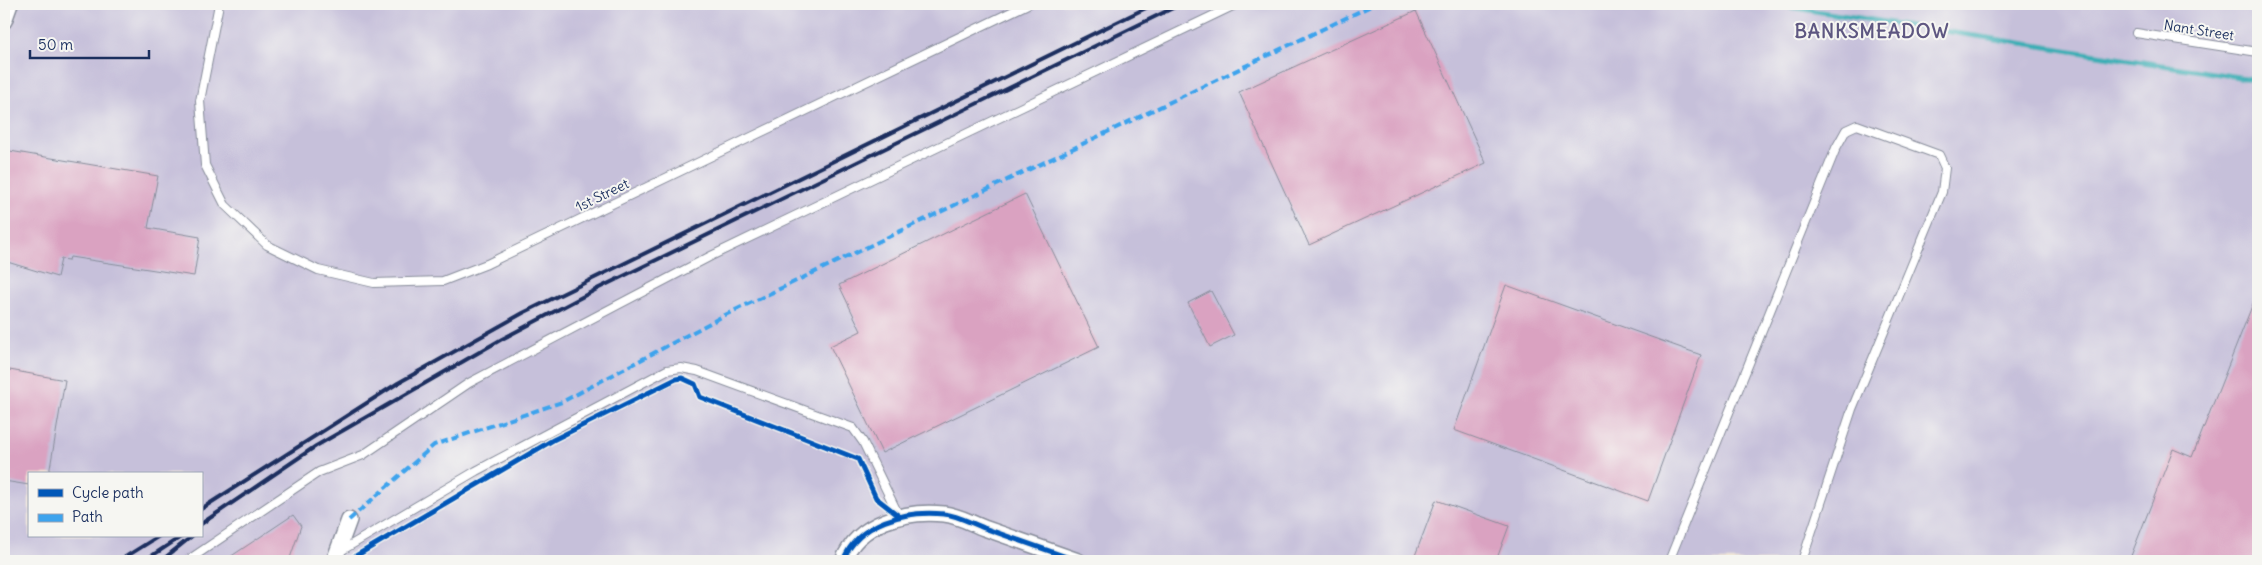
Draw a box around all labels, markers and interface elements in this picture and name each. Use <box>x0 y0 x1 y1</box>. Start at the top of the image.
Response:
street label: Nant Street <box>2163 16 2236 44</box>
district label: BANKSMEADOW <box>1794 19 1950 43</box>
scale bar <box>30 28 149 60</box>
text: 50 m <box>38 35 73 54</box>
street label: 1st Street <box>572 174 632 216</box>
legend <box>28 472 202 538</box>
text: Cycle path <box>72 483 144 502</box>
text: Path <box>72 507 103 526</box>

